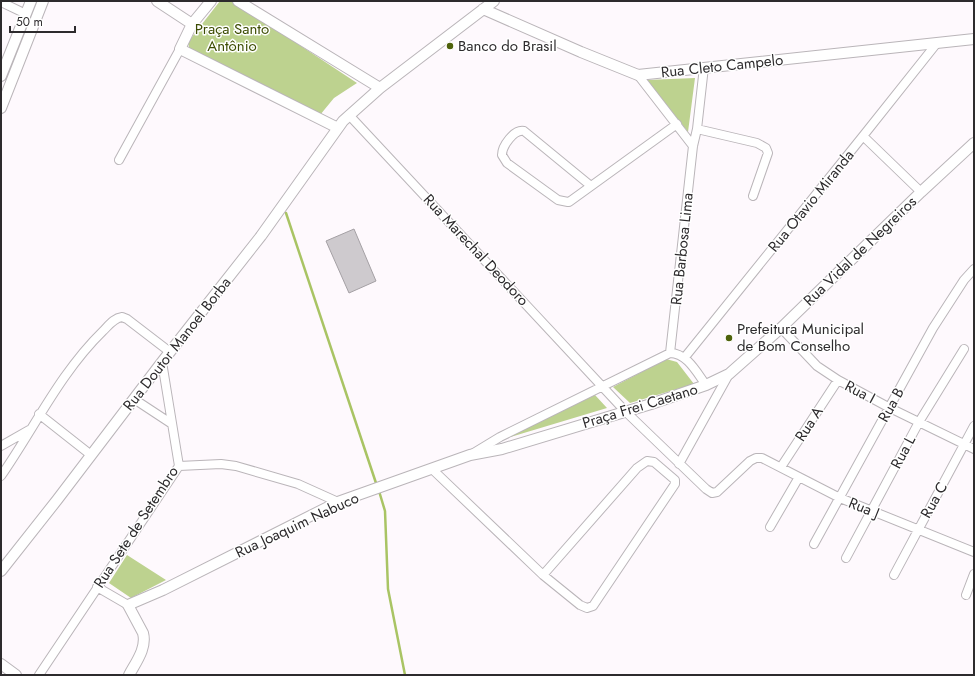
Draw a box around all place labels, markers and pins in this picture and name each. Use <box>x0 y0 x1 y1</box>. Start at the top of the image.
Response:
place label: Banco do Brasil <box>458 35 557 57</box>
marker: Banco do Brasil <box>445 41 455 51</box>
place label: Prefeitura Municipal de Bom Conselho <box>737 318 864 357</box>
marker: Prefeitura Municipal de Bom Conselho <box>724 333 734 343</box>

